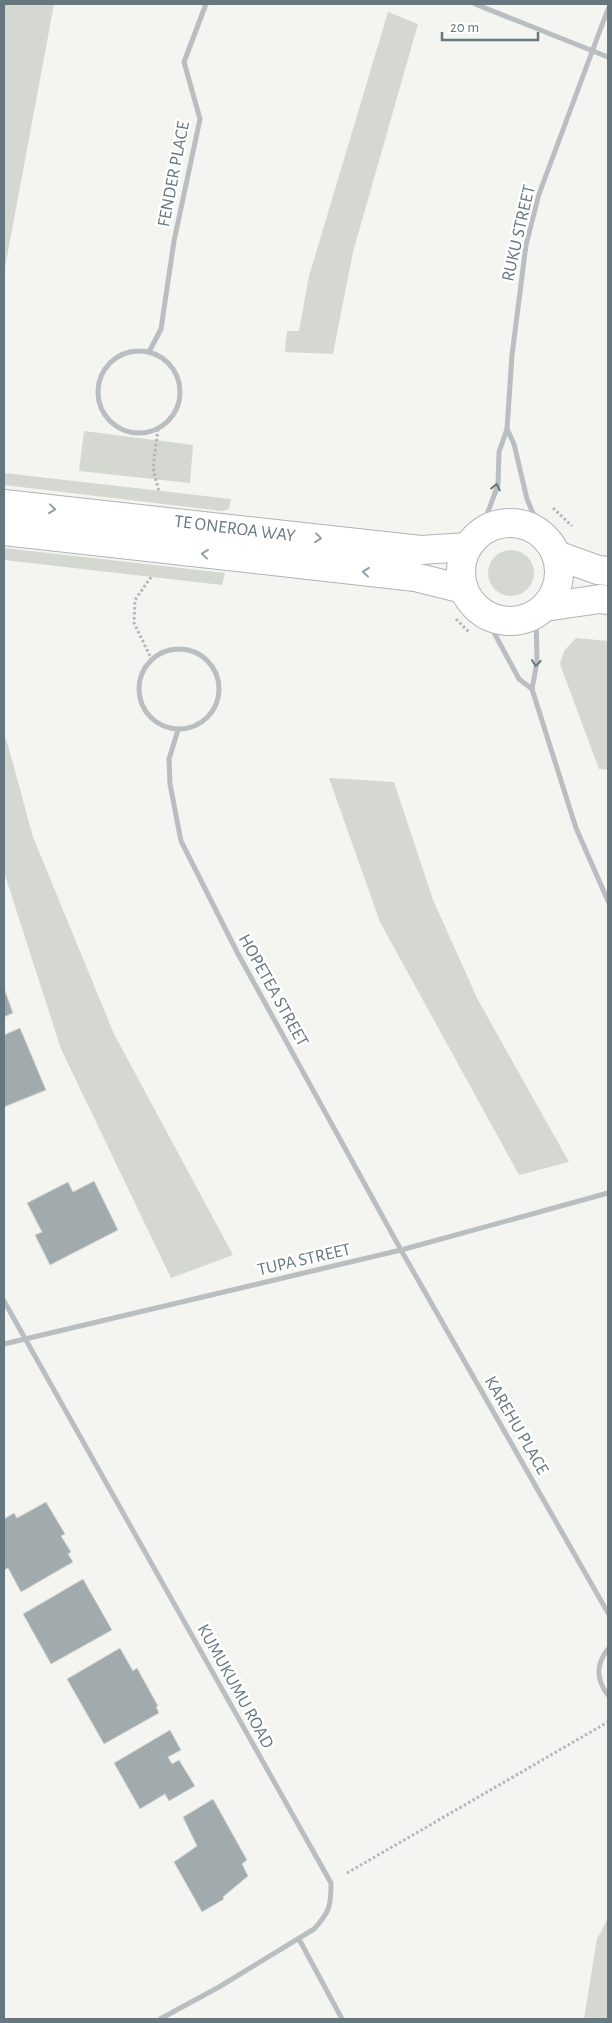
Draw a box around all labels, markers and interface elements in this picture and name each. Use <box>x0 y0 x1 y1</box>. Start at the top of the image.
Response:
scale bar <box>442 10 538 42</box>
text: 20 m <box>450 20 479 35</box>
street label: FENDER PLACE <box>155 120 193 228</box>
street label: RUKU STREET <box>499 183 539 283</box>
one-way arrow <box>491 482 501 491</box>
one-way arrow <box>49 503 57 514</box>
street label: TE ONEROA WAY <box>173 513 297 545</box>
one-way arrow <box>314 532 322 543</box>
one-way arrow <box>200 549 208 560</box>
one-way arrow <box>362 567 370 578</box>
one-way arrow <box>532 659 542 667</box>
street label: HOPETEA STREET <box>235 931 312 1050</box>
street label: TUPA STREET <box>256 1240 353 1279</box>
street label: KAREHU PLACE <box>481 1373 552 1478</box>
street label: KUMUKUMU ROAD <box>194 1621 277 1752</box>

